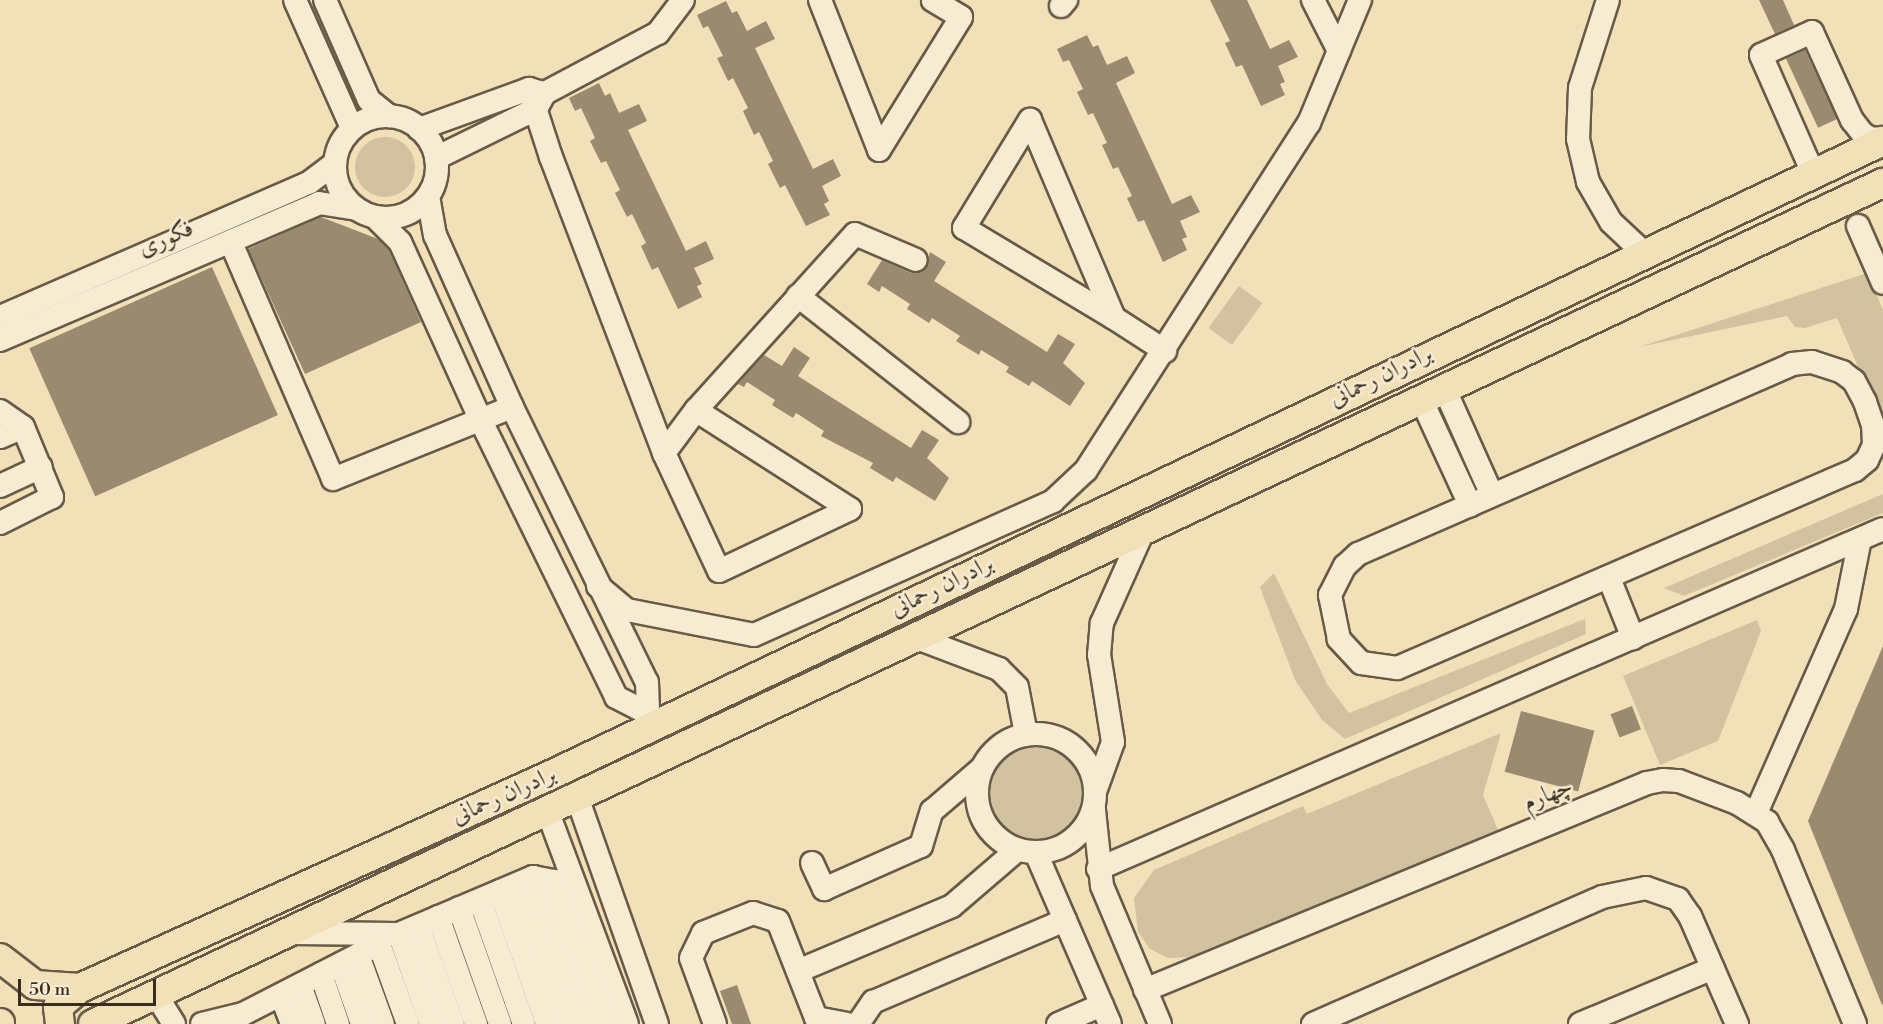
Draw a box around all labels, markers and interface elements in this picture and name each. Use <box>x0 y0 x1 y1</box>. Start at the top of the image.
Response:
street label: فکوری <box>134 215 198 263</box>
street label: برادران رحمانی <box>1325 340 1437 414</box>
street label: برادران رحمانی <box>886 550 998 624</box>
street label: برادران رحمانی <box>447 760 561 832</box>
street label: چهارم <box>1519 772 1577 818</box>
scale bar <box>21 967 159 1005</box>
text: 50 m <box>29 978 70 1001</box>

